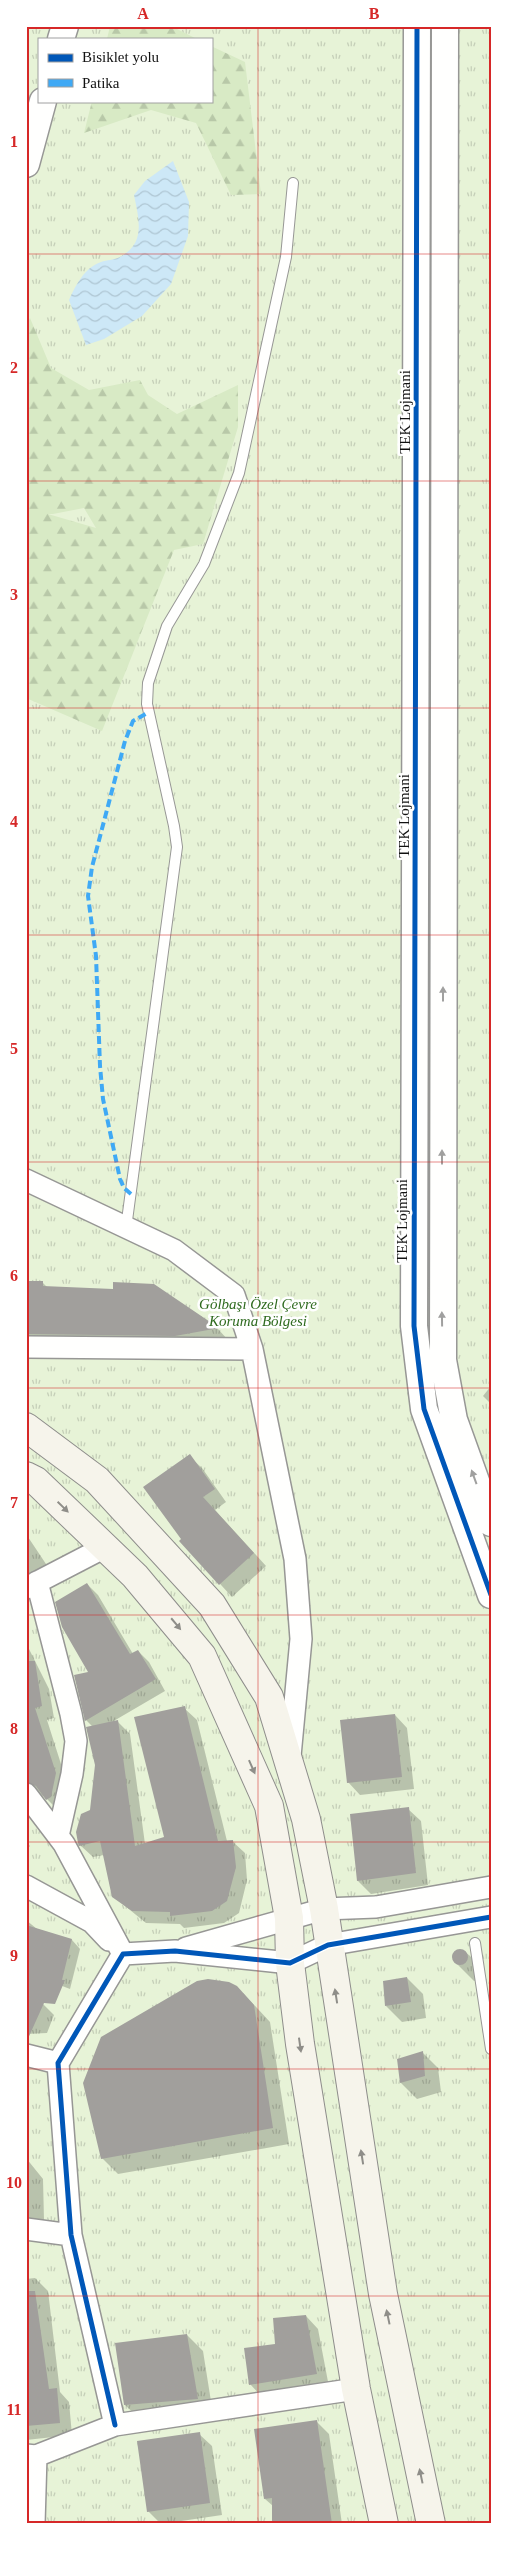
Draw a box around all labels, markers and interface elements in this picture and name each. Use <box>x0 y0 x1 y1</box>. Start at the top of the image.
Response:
text: A <box>137 5 149 22</box>
text: B <box>369 5 380 22</box>
legend <box>38 38 212 102</box>
text: Bisiklet yolu <box>82 49 160 65</box>
text: Patika <box>82 75 120 91</box>
text: 1 <box>10 133 18 150</box>
text: 2 <box>10 359 18 376</box>
street label: TEK Lojmani <box>397 370 413 454</box>
text: 3 <box>10 586 18 603</box>
street label: TEK Lojmani <box>396 774 412 858</box>
text: 4 <box>10 813 18 830</box>
one-way arrow <box>439 986 447 1002</box>
text: 5 <box>10 1040 18 1057</box>
one-way arrow <box>438 1149 446 1165</box>
street label: TEK Lojmani <box>394 1179 410 1263</box>
text: 6 <box>10 1267 18 1284</box>
park label: Gölbaşı Özel Çevre Koruma Bölgesi <box>199 1296 317 1329</box>
one-way arrow <box>438 1311 446 1327</box>
one-way arrow <box>470 1469 478 1484</box>
text: 7 <box>10 1494 18 1511</box>
one-way arrow <box>57 1501 69 1513</box>
one-way arrow <box>170 1618 181 1631</box>
text: 8 <box>10 1720 18 1737</box>
one-way arrow <box>248 1760 256 1774</box>
text: 9 <box>10 1947 18 1964</box>
one-way arrow <box>332 1988 340 2004</box>
one-way arrow <box>297 2038 305 2054</box>
one-way arrow <box>357 2148 365 2164</box>
text: 10 <box>6 2174 22 2191</box>
one-way arrow <box>384 2309 392 2324</box>
text: 11 <box>6 2401 22 2418</box>
one-way arrow <box>417 2468 425 2484</box>

